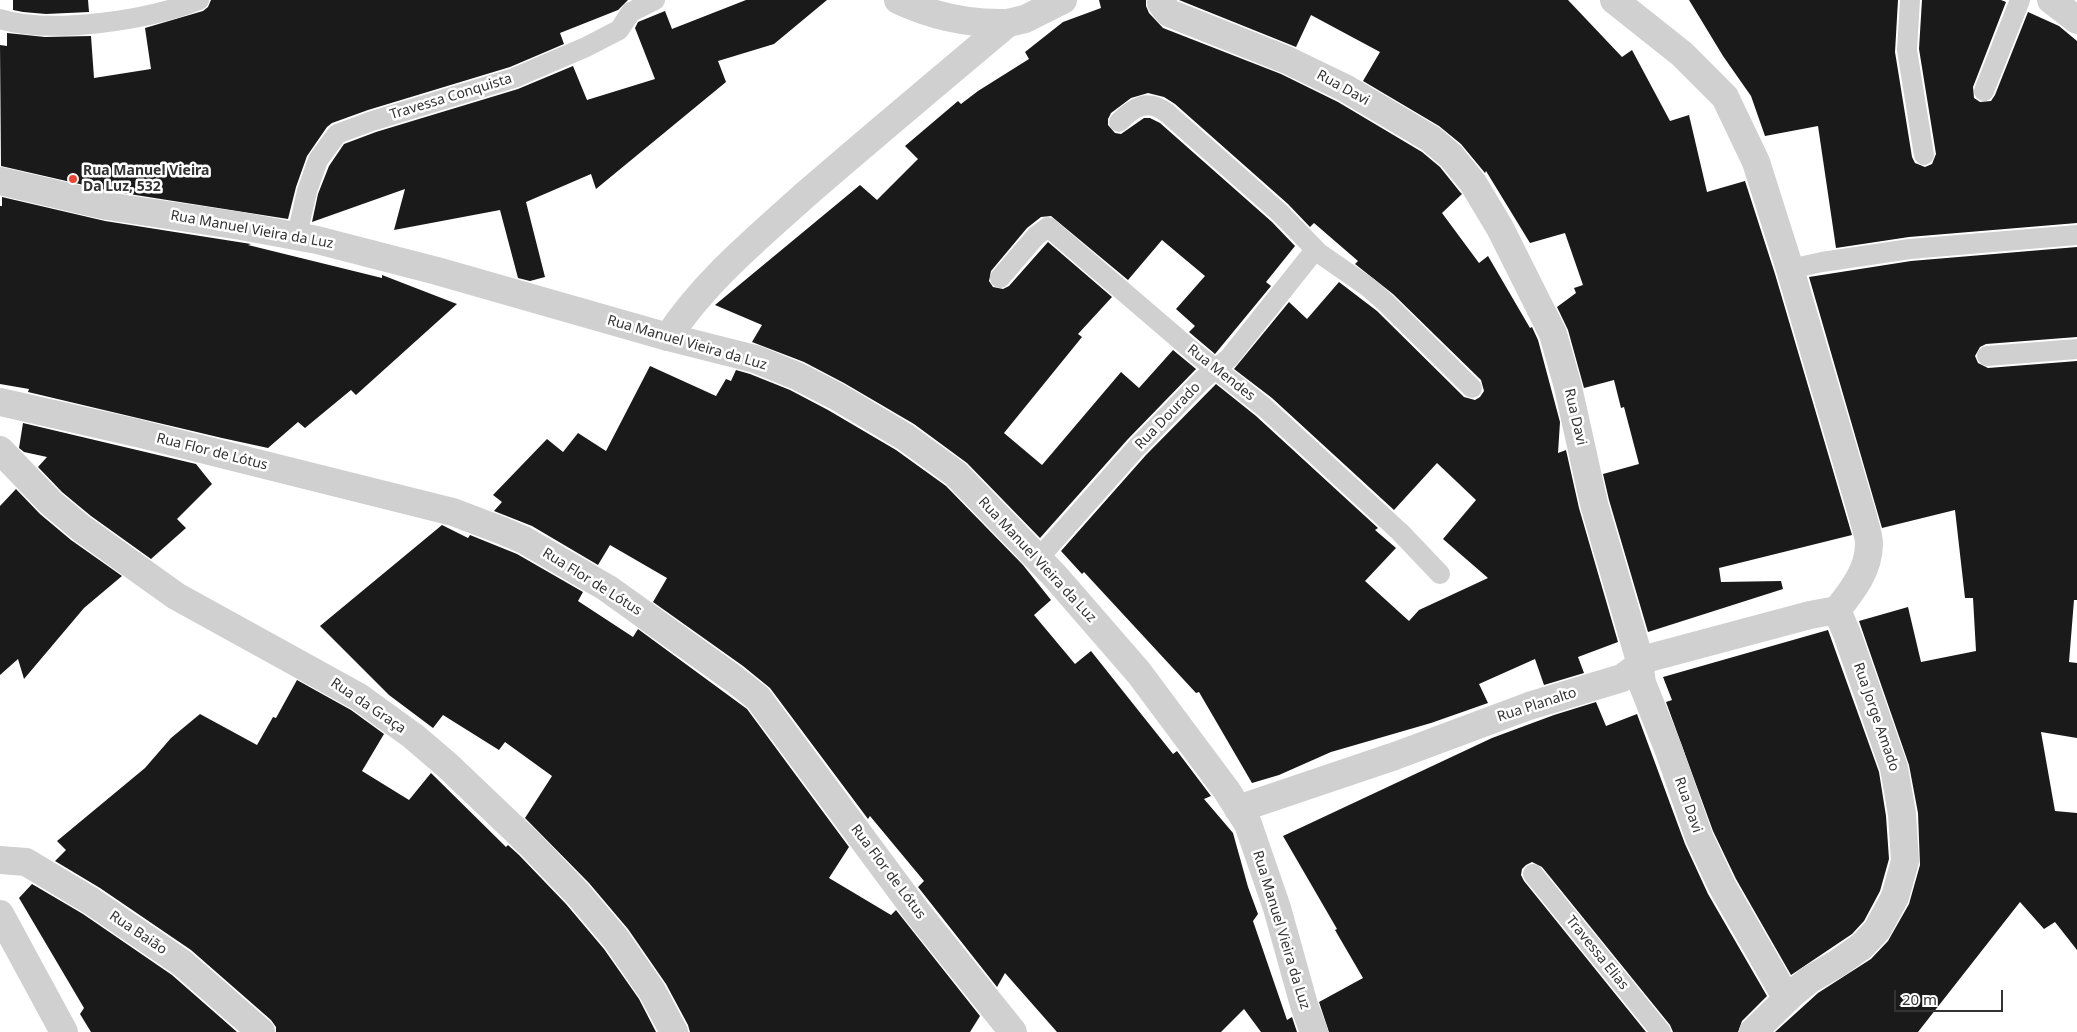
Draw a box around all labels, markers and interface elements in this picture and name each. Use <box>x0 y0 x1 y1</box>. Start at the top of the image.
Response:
street label: Rua Davi <box>1314 67 1372 109</box>
street label: Travessa Conquista <box>388 70 514 124</box>
place label: Rua Manuel Vieira Da Luz, 532 <box>83 163 209 196</box>
marker: Rua Manuel Vieira Da Luz, 532 <box>67 173 79 185</box>
street label: Rua Manuel Vieira da Luz <box>169 207 335 253</box>
street label: Rua Manuel Vieira da Luz <box>605 312 769 374</box>
street label: Rua Mendes <box>1184 341 1258 405</box>
street label: Rua Dourado <box>1132 379 1204 453</box>
street label: Rua Davi <box>1560 387 1590 447</box>
street label: Rua Flor de Lótus <box>155 430 269 474</box>
street label: Rua Manuel Vieira da Luz <box>975 494 1099 626</box>
street label: Rua Flor de Lótus <box>539 545 645 619</box>
street label: Rua Jorge Amado <box>1850 660 1902 774</box>
street label: Rua da Graça <box>327 675 409 737</box>
street label: Rua Planalto <box>1495 684 1579 726</box>
street label: Rua Davi <box>1671 775 1705 835</box>
street label: Rua Flor de Lótus <box>847 821 929 923</box>
street label: Rua Manuel Vieira da Luz <box>1249 849 1313 1011</box>
street label: Rua Baião <box>106 908 170 958</box>
street label: Travessa Elias <box>1562 913 1632 993</box>
scale bar <box>1897 980 2006 1012</box>
text: 20 m <box>1902 989 1937 1009</box>

